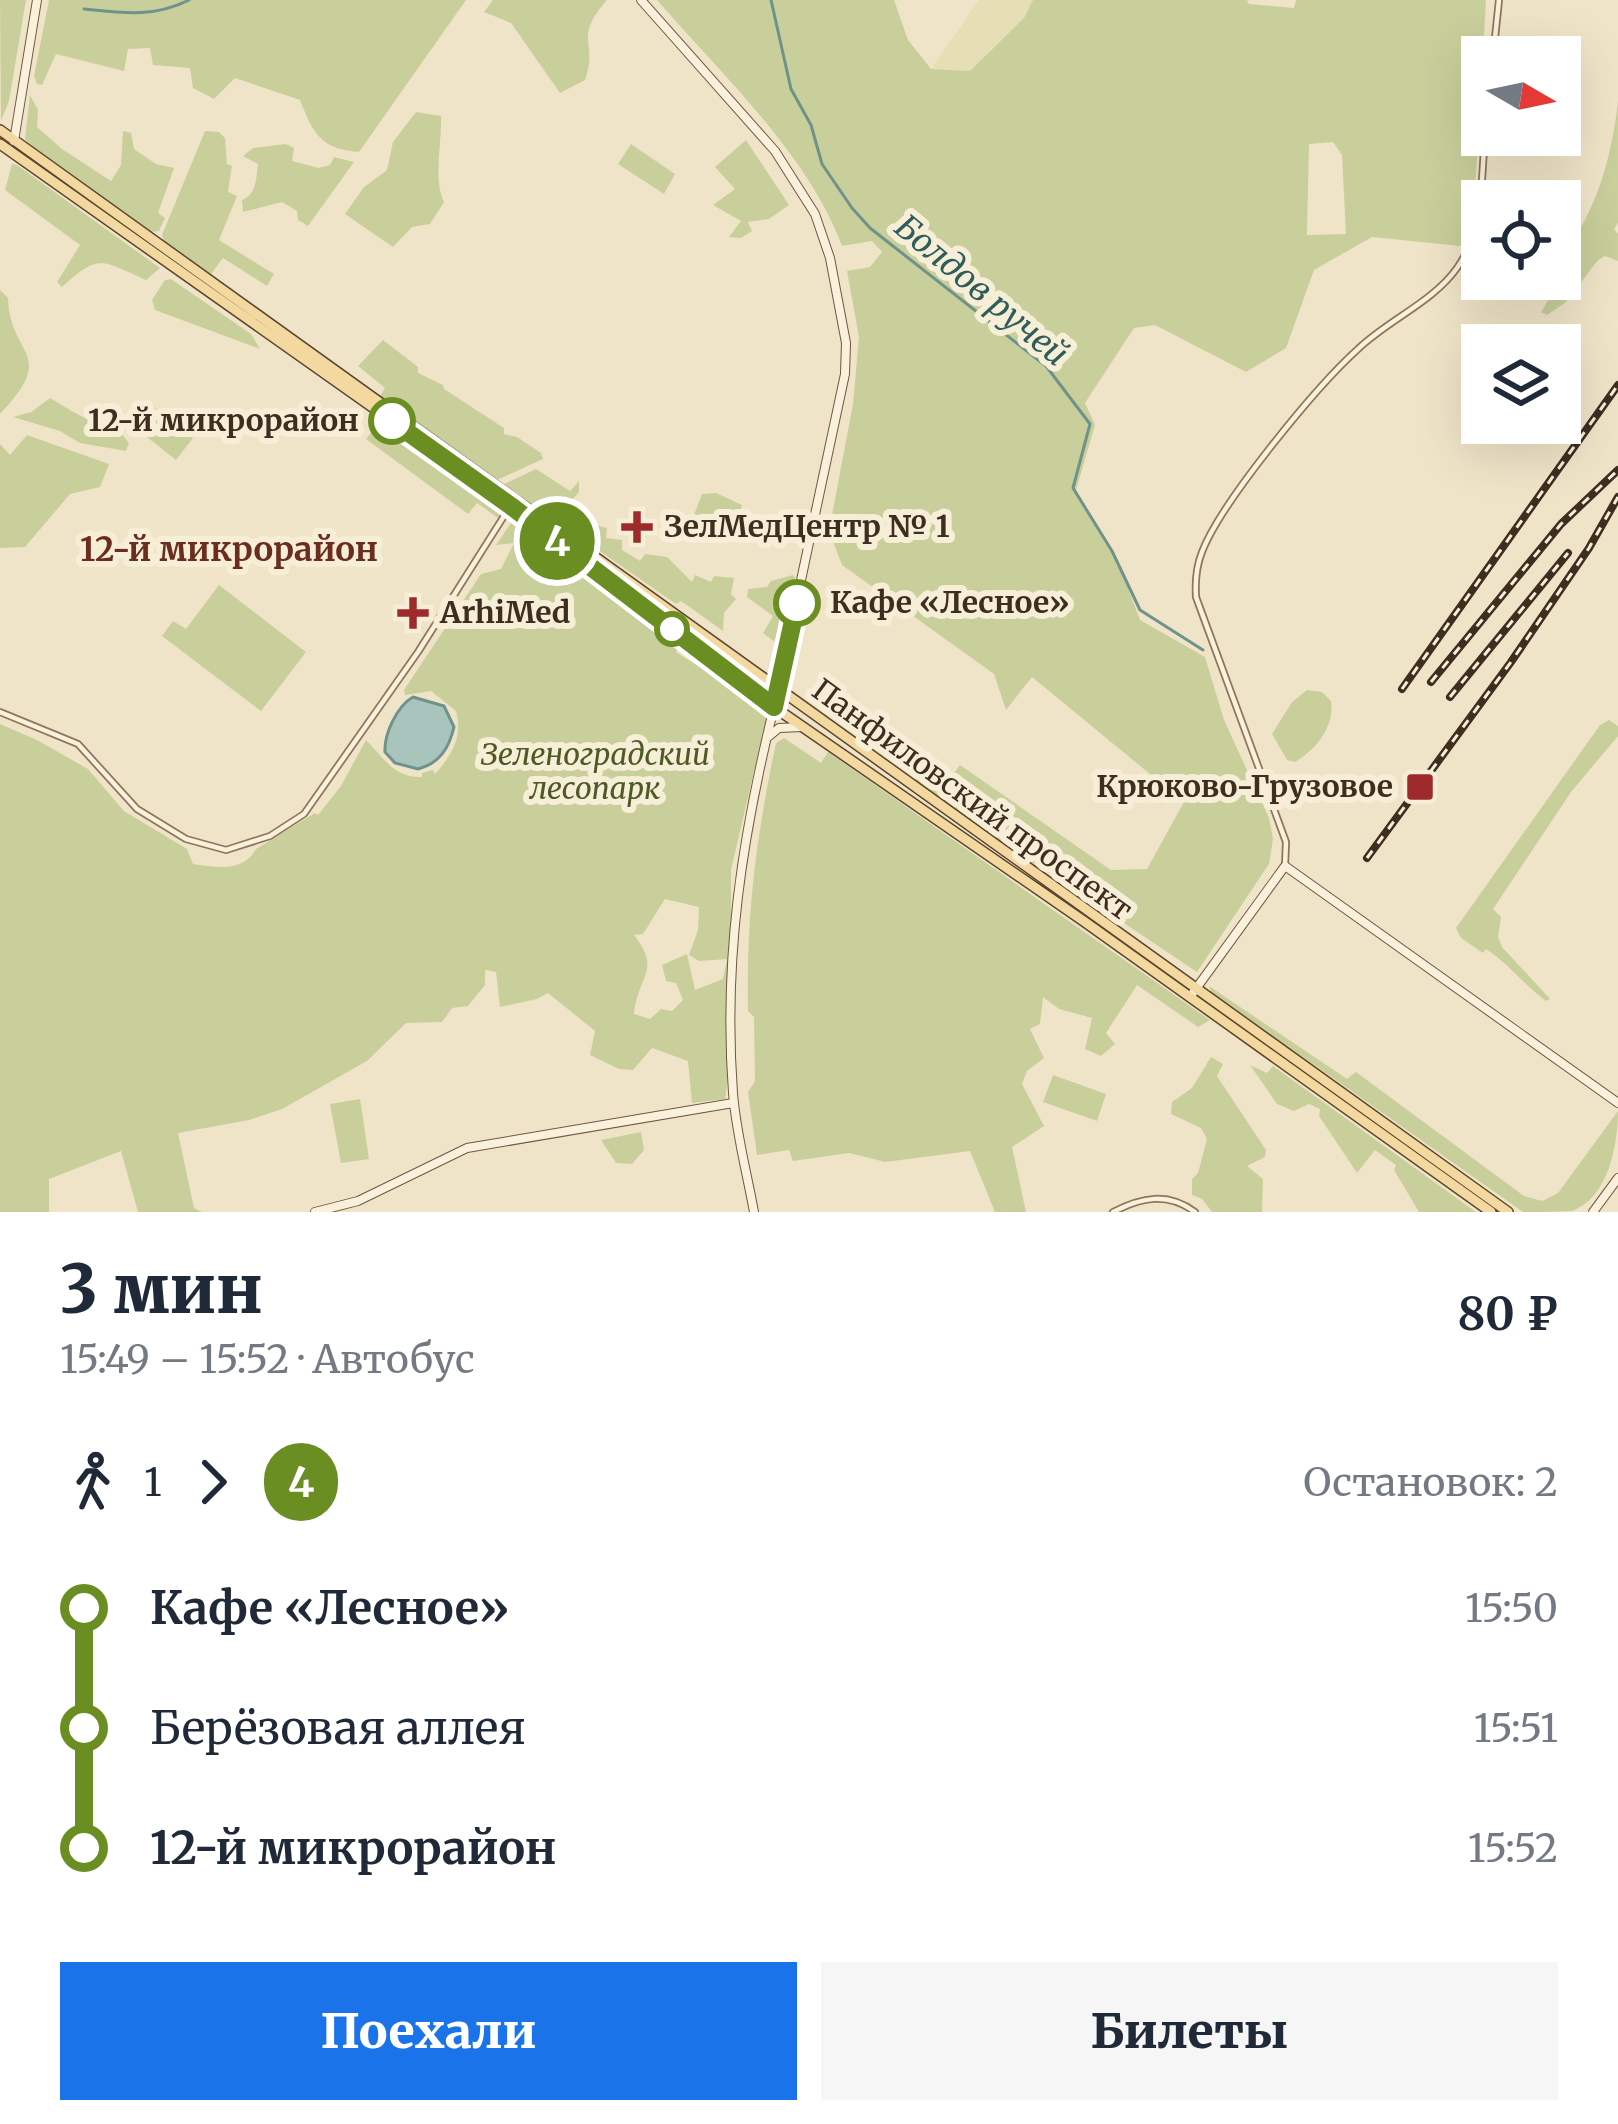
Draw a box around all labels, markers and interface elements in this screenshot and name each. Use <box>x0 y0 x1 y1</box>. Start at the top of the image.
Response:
north arrow <box>1461 36 1581 156</box>
map controls <box>1461 36 1581 444</box>
button: locate <box>1461 180 1581 300</box>
water label: Болдов ручей <box>887 206 1077 375</box>
button: layers <box>1461 324 1581 444</box>
marker: 12-й микрорайон <box>370 399 414 443</box>
place label: 12-й микрорайон <box>88 401 359 439</box>
line badge: 4 <box>518 502 596 580</box>
place label: ЗелМедЦентр № 1 <box>664 507 950 545</box>
marker: ЗелМедЦентр № 1 <box>621 511 653 543</box>
text: 4 <box>544 515 570 567</box>
district label: 12-й микрорайон <box>80 529 378 570</box>
marker: Кафе «Лесное» <box>775 581 819 625</box>
place label: Кафе «Лесное» <box>830 583 1070 621</box>
place label: ArhiMed <box>439 593 570 631</box>
marker: ArhiMed <box>397 597 429 629</box>
unlabelled marker <box>656 613 688 645</box>
street label: Панфиловский проспект <box>805 670 1140 928</box>
park label: Зеленоградский лесопарк <box>480 735 710 807</box>
place label: Крюково-Грузовое <box>1096 767 1393 805</box>
marker: Крюково-Грузовое <box>1404 771 1436 803</box>
text: 3 мин <box>60 1248 263 1331</box>
text: 80 ₽ <box>1457 1286 1558 1342</box>
text: 15:49 – 15:52 · Автобус <box>60 1335 475 1384</box>
icon: walk <box>60 1449 126 1515</box>
icon: forward <box>180 1449 246 1515</box>
text: 4 <box>288 1456 314 1508</box>
text: 1 <box>144 1458 162 1507</box>
text: Остановок: 2 <box>1303 1458 1558 1507</box>
text: Кафе «Лесное» <box>150 1580 510 1636</box>
text: 15:50 <box>1465 1584 1558 1633</box>
text: Берёзовая аллея <box>150 1700 526 1756</box>
text: 15:51 <box>1474 1704 1558 1753</box>
text: 12-й микрорайон <box>150 1820 556 1876</box>
text: 15:52 <box>1468 1824 1558 1873</box>
button: Поехали <box>60 1962 797 2100</box>
button: Билеты <box>821 1962 1558 2100</box>

